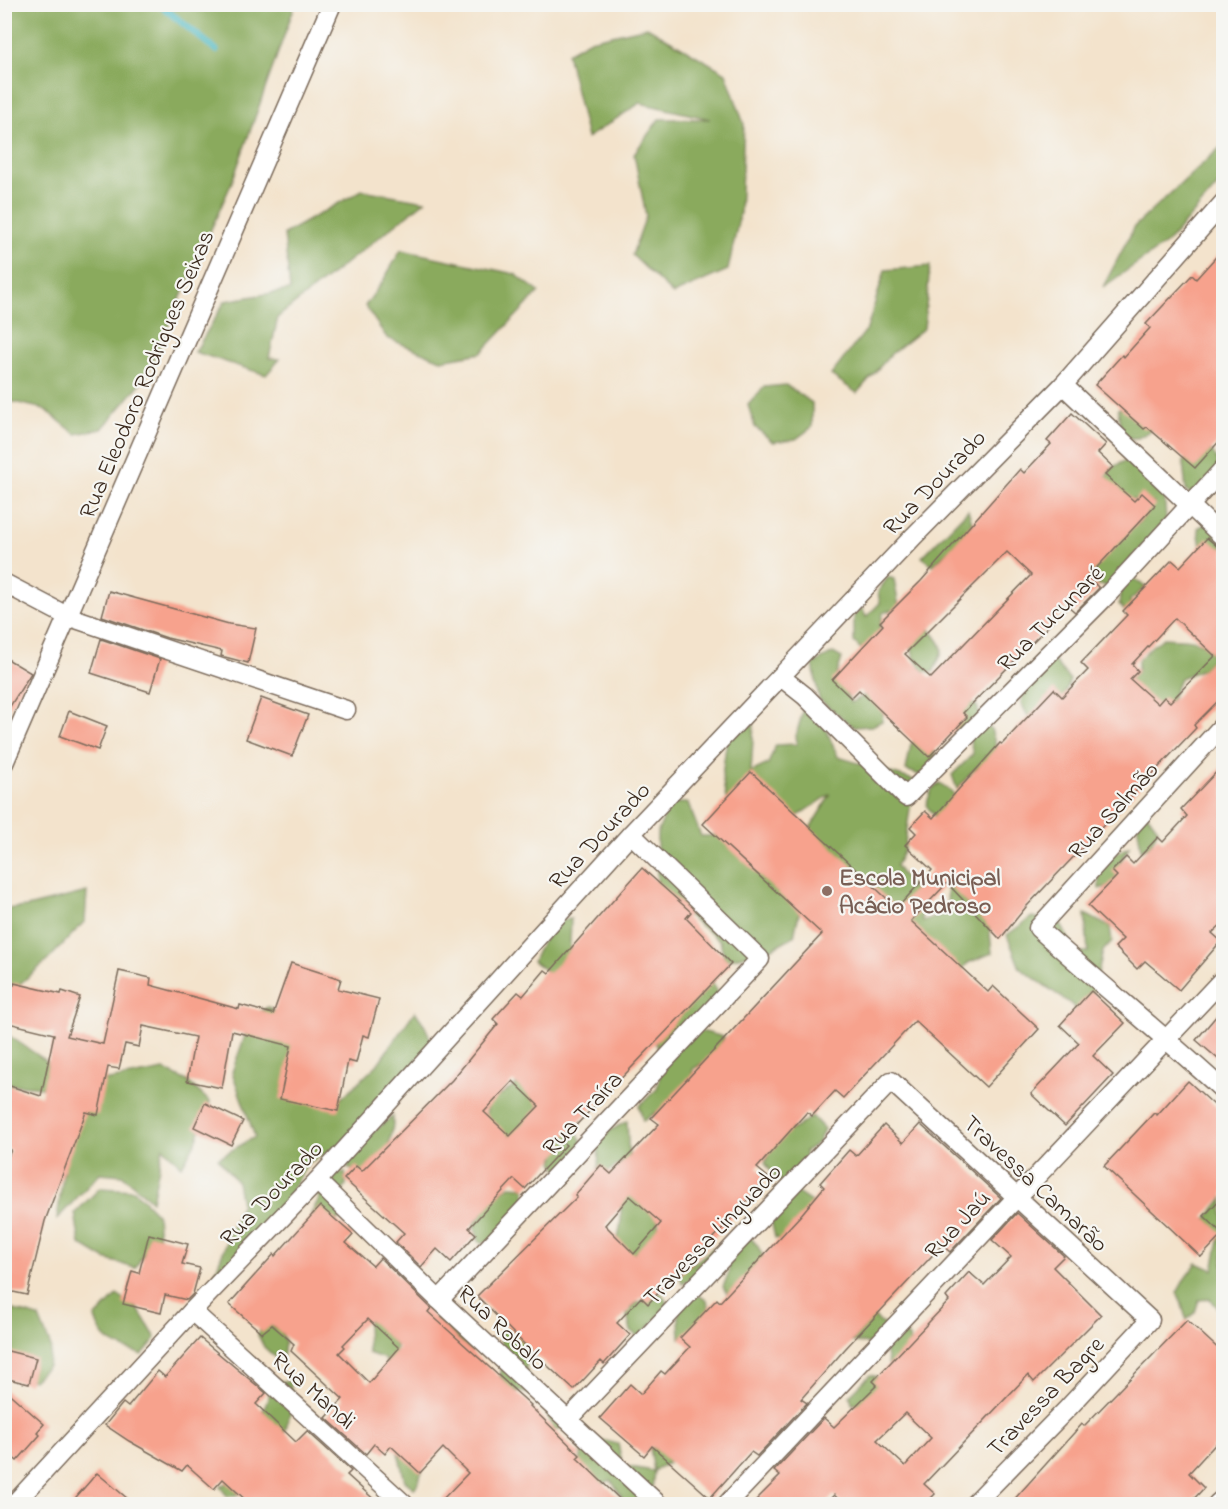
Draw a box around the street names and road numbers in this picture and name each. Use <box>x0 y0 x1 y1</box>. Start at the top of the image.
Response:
street label: Rua Eleodoro Rodrigues Seixas <box>72 225 225 525</box>
street label: Rua Dourado <box>876 423 996 545</box>
street label: Rua Tucunaré <box>990 558 1114 681</box>
street label: Rua Salmão <box>1061 755 1169 869</box>
street label: Rua Dourado <box>542 775 660 898</box>
street label: Rua Traíra <box>535 1064 632 1165</box>
street label: Travessa Camarão <box>954 1108 1115 1262</box>
street label: Rua Dourado <box>213 1134 333 1256</box>
street label: Travessa Linguado <box>636 1156 791 1315</box>
street label: Rua Jaú <box>917 1183 1000 1268</box>
street label: Rua Robalo <box>448 1277 555 1380</box>
street label: Travessa Bagre <box>980 1329 1114 1466</box>
street label: Rua Mandi <box>262 1344 362 1439</box>

